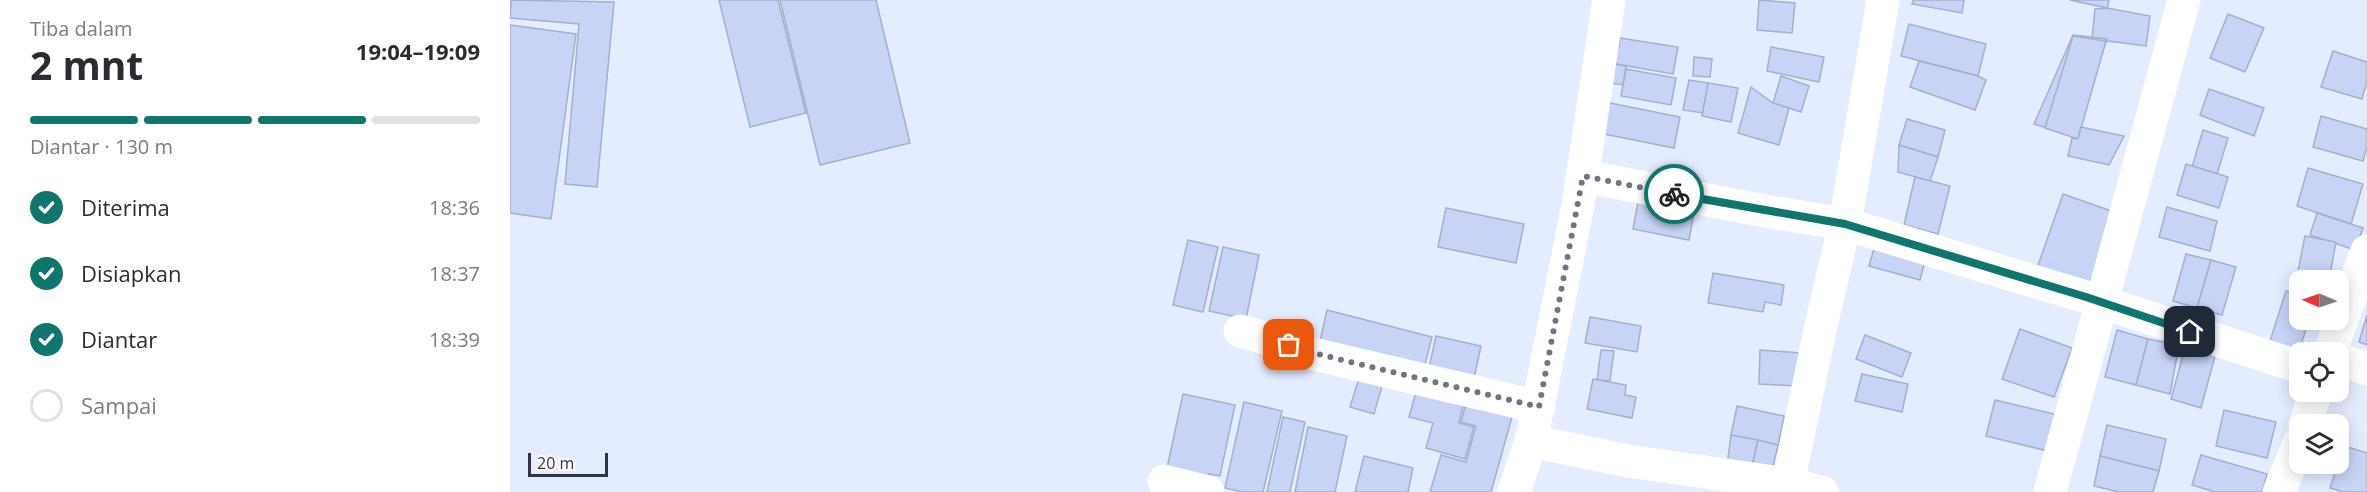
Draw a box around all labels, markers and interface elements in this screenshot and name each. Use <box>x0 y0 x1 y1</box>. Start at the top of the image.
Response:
text: Tiba dalam <box>30 15 133 42</box>
text: 19:04–19:09 <box>356 36 480 66</box>
text: 2 mnt <box>30 38 143 91</box>
text: Diantar · 130 m <box>30 133 173 160</box>
courier <box>1644 164 1704 224</box>
icon: bike <box>1658 178 1691 211</box>
icon: check <box>30 191 63 224</box>
text: Diterima <box>81 192 170 222</box>
text: 18:36 <box>429 194 480 221</box>
icon: check <box>30 257 63 290</box>
text: Disiapkan <box>81 258 182 288</box>
text: 18:37 <box>429 260 480 287</box>
north arrow <box>2289 270 2349 330</box>
map controls <box>2289 270 2349 474</box>
pin <box>2164 306 2215 357</box>
icon: home <box>2173 315 2206 348</box>
pin <box>1263 319 1314 370</box>
icon: check <box>30 323 63 356</box>
text: Diantar <box>81 324 157 354</box>
text: 18:39 <box>429 326 480 353</box>
icon: bag <box>1272 328 1305 361</box>
button: locate <box>2289 342 2349 402</box>
text: Sampai <box>81 390 157 420</box>
button: layers <box>2289 414 2349 474</box>
scale bar <box>528 450 608 478</box>
text: 20 m <box>537 452 574 474</box>

